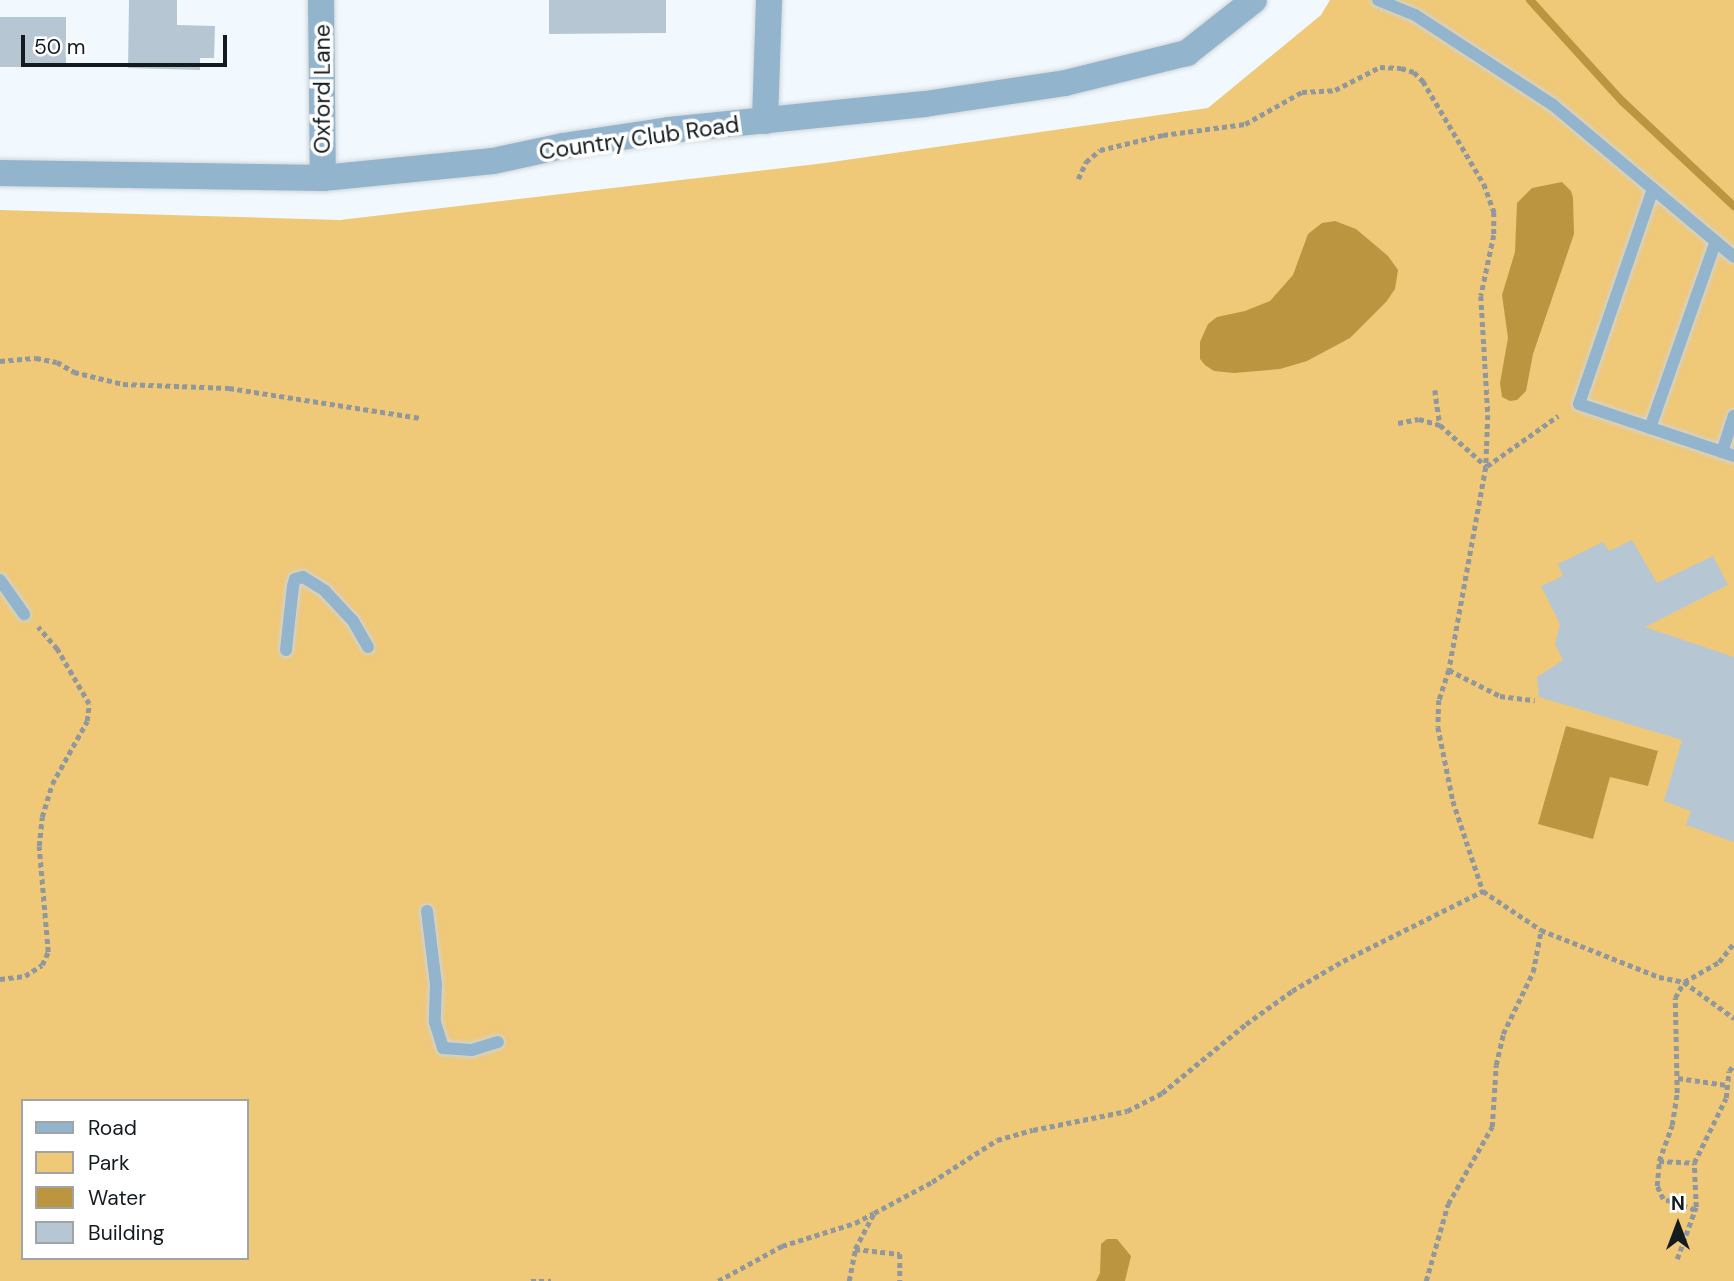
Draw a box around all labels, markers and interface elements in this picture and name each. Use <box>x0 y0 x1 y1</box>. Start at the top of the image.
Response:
scale bar <box>24 21 231 65</box>
street label: Oxford Lane <box>308 24 336 154</box>
text: 50 m <box>34 33 85 61</box>
street label: Country Club Road <box>537 110 741 166</box>
legend <box>21 1099 248 1260</box>
text: Road <box>88 1114 137 1142</box>
text: Park <box>88 1149 129 1177</box>
text: Water <box>88 1184 146 1212</box>
north arrow <box>1643 1190 1713 1260</box>
text: N <box>1671 1191 1685 1216</box>
text: Building <box>88 1219 164 1247</box>

